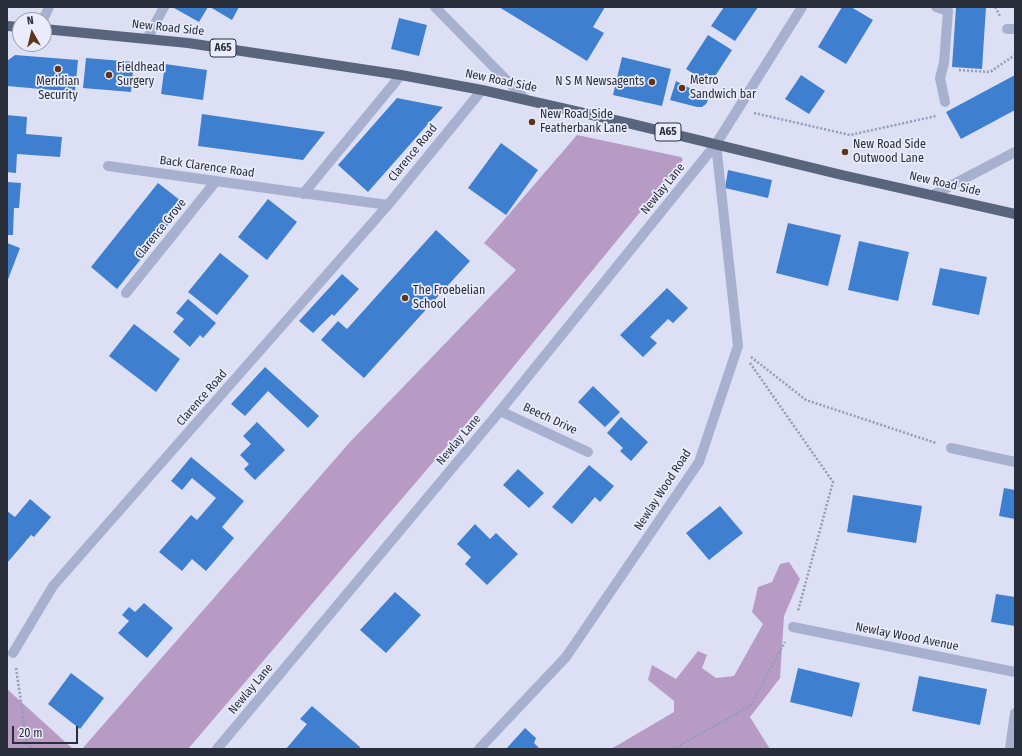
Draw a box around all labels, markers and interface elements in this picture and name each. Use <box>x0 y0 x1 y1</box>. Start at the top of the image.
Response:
north arrow <box>12 12 52 52</box>
text: N <box>26 14 35 28</box>
street label: New Road Side <box>131 17 205 39</box>
road number: A65 <box>210 39 236 57</box>
place label: Fieldhead Surgery <box>117 61 165 89</box>
marker: Meridian Security <box>53 64 63 74</box>
street label: New Road Side <box>464 66 538 96</box>
marker: Fieldhead Surgery <box>104 70 114 80</box>
place label: Metro Sandwich bar <box>690 74 756 102</box>
place label: Meridian Security <box>36 75 80 103</box>
place label: N S M Newsagents <box>555 75 644 89</box>
marker: N S M Newsagents <box>647 77 657 87</box>
marker: Metro Sandwich bar <box>677 83 687 93</box>
place label: New Road Side Featherbank Lane <box>540 108 627 136</box>
marker: New Road Side Featherbank Lane <box>527 117 537 127</box>
street label: Clarence Road <box>386 121 440 185</box>
road number: A65 <box>655 123 681 141</box>
place label: New Road Side Outwood Lane <box>853 138 926 166</box>
marker: New Road Side Outwood Lane <box>840 147 850 157</box>
street label: Back Clarence Road <box>159 153 255 181</box>
street label: Newlay Lane <box>638 161 688 217</box>
street label: New Road Side <box>908 169 982 199</box>
street label: Clarence Grove <box>132 196 190 262</box>
place label: The Froebelian School <box>413 284 485 312</box>
marker: The Froebelian School <box>400 293 410 303</box>
street label: Clarence Road <box>174 367 230 429</box>
street label: Beech Drive <box>521 400 579 438</box>
street label: Newlay Lane <box>434 412 484 468</box>
street label: Newlay Wood Road <box>631 447 695 533</box>
street label: Newlay Wood Avenue <box>854 620 960 654</box>
street label: Newlay Lane <box>226 661 276 717</box>
scale bar <box>14 718 80 744</box>
text: 20 m <box>19 726 43 740</box>

